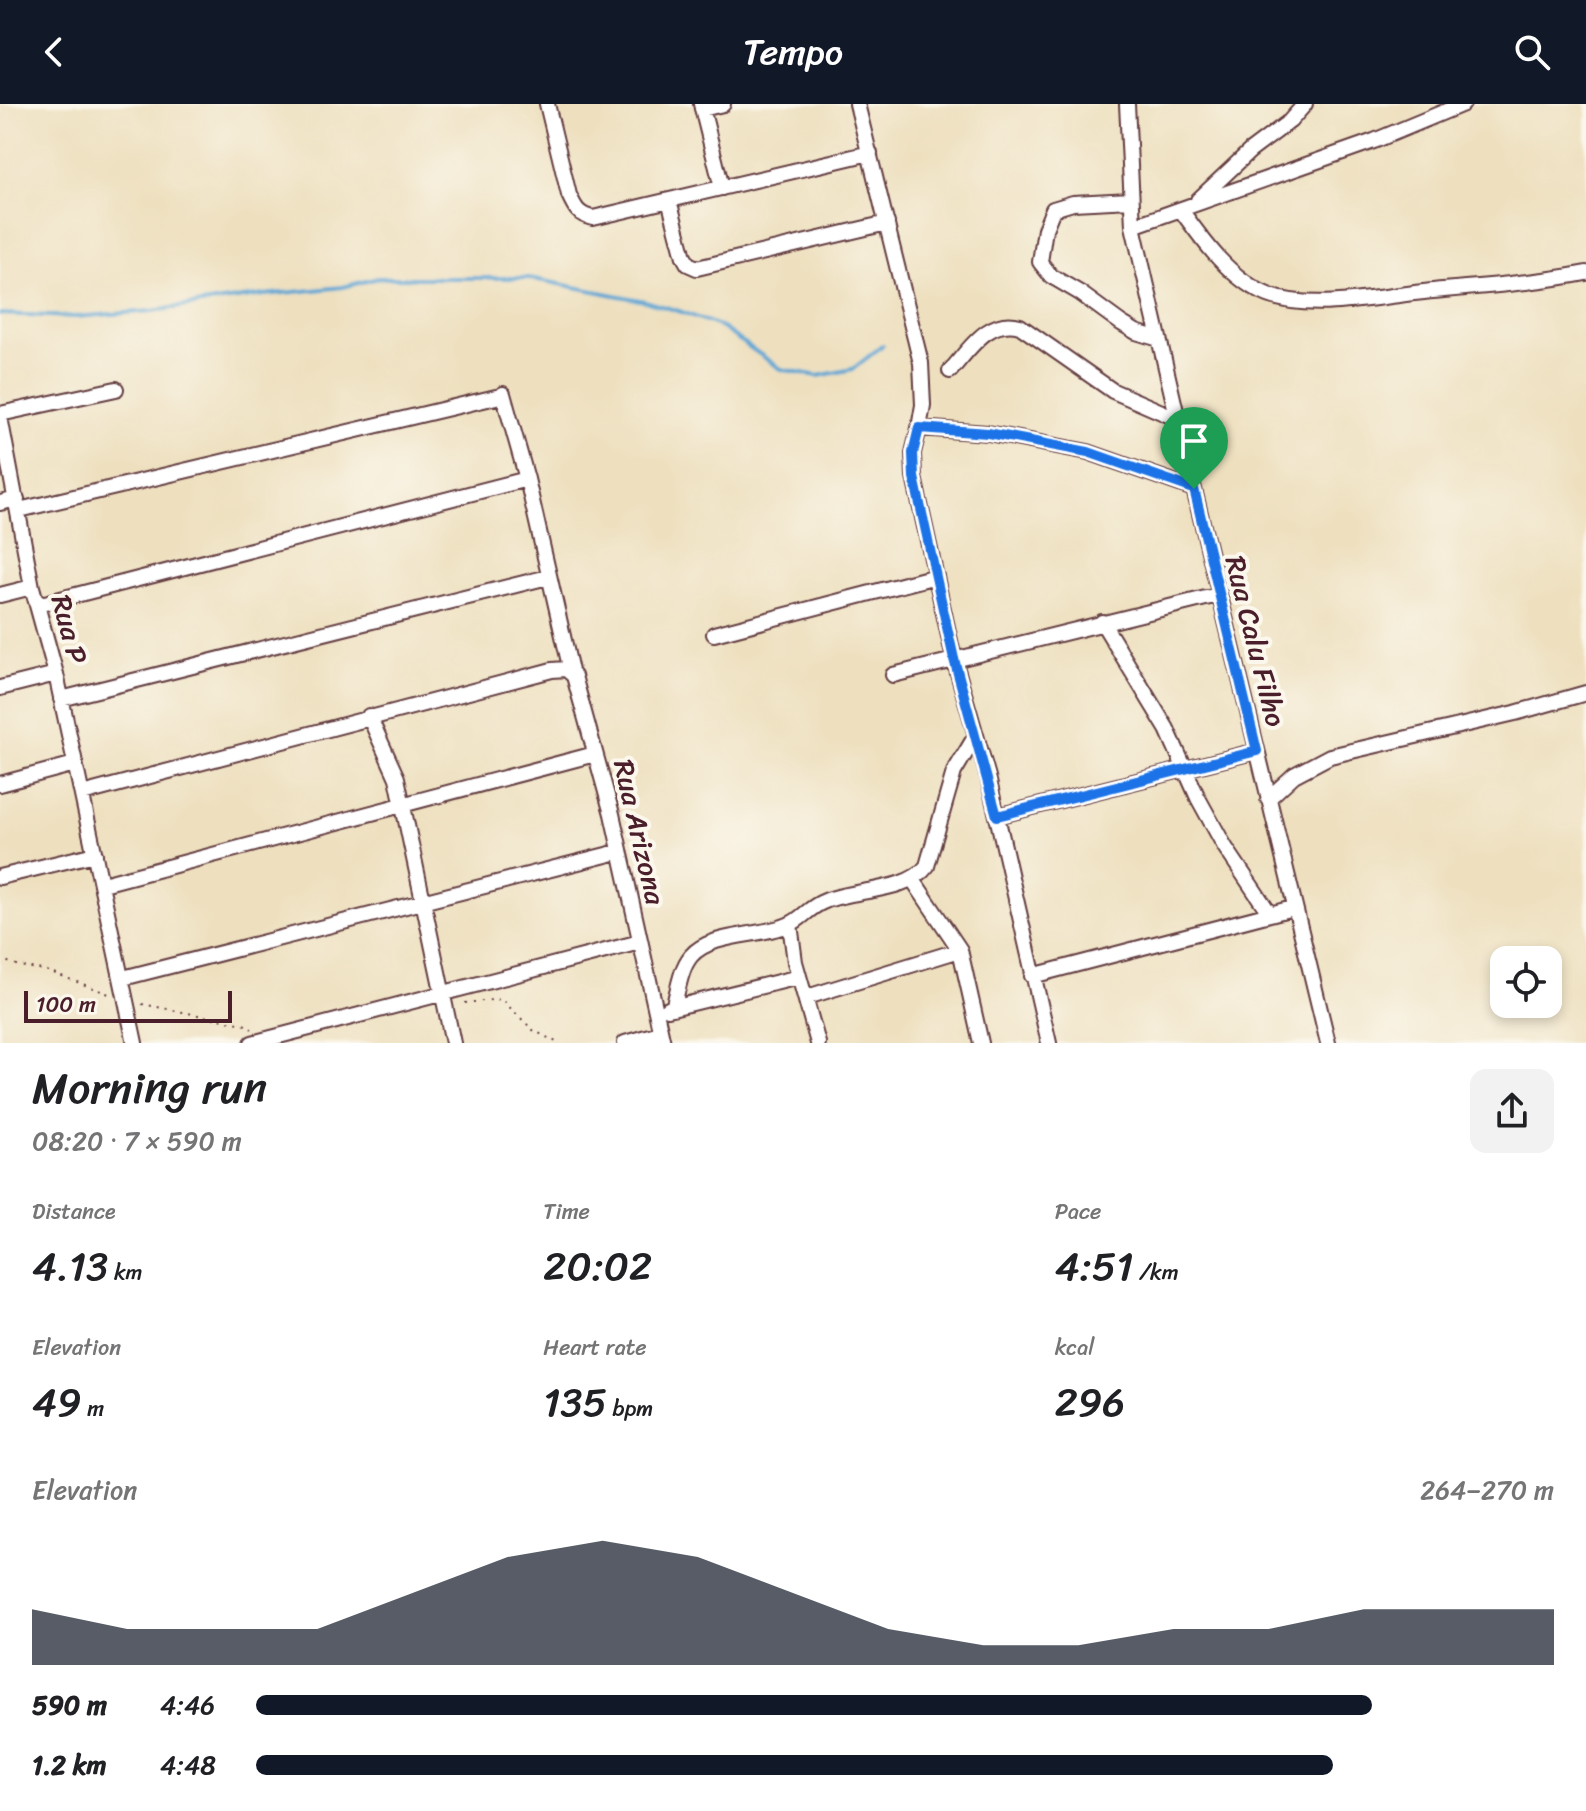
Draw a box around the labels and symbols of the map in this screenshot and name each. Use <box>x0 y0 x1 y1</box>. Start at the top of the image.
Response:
pin <box>1160 407 1228 489</box>
street label: Rua Calu Filho <box>1211 550 1300 732</box>
street label: Rua P <box>37 589 102 670</box>
street label: Rua Arizona <box>599 755 680 910</box>
scale bar <box>24 987 232 1023</box>

